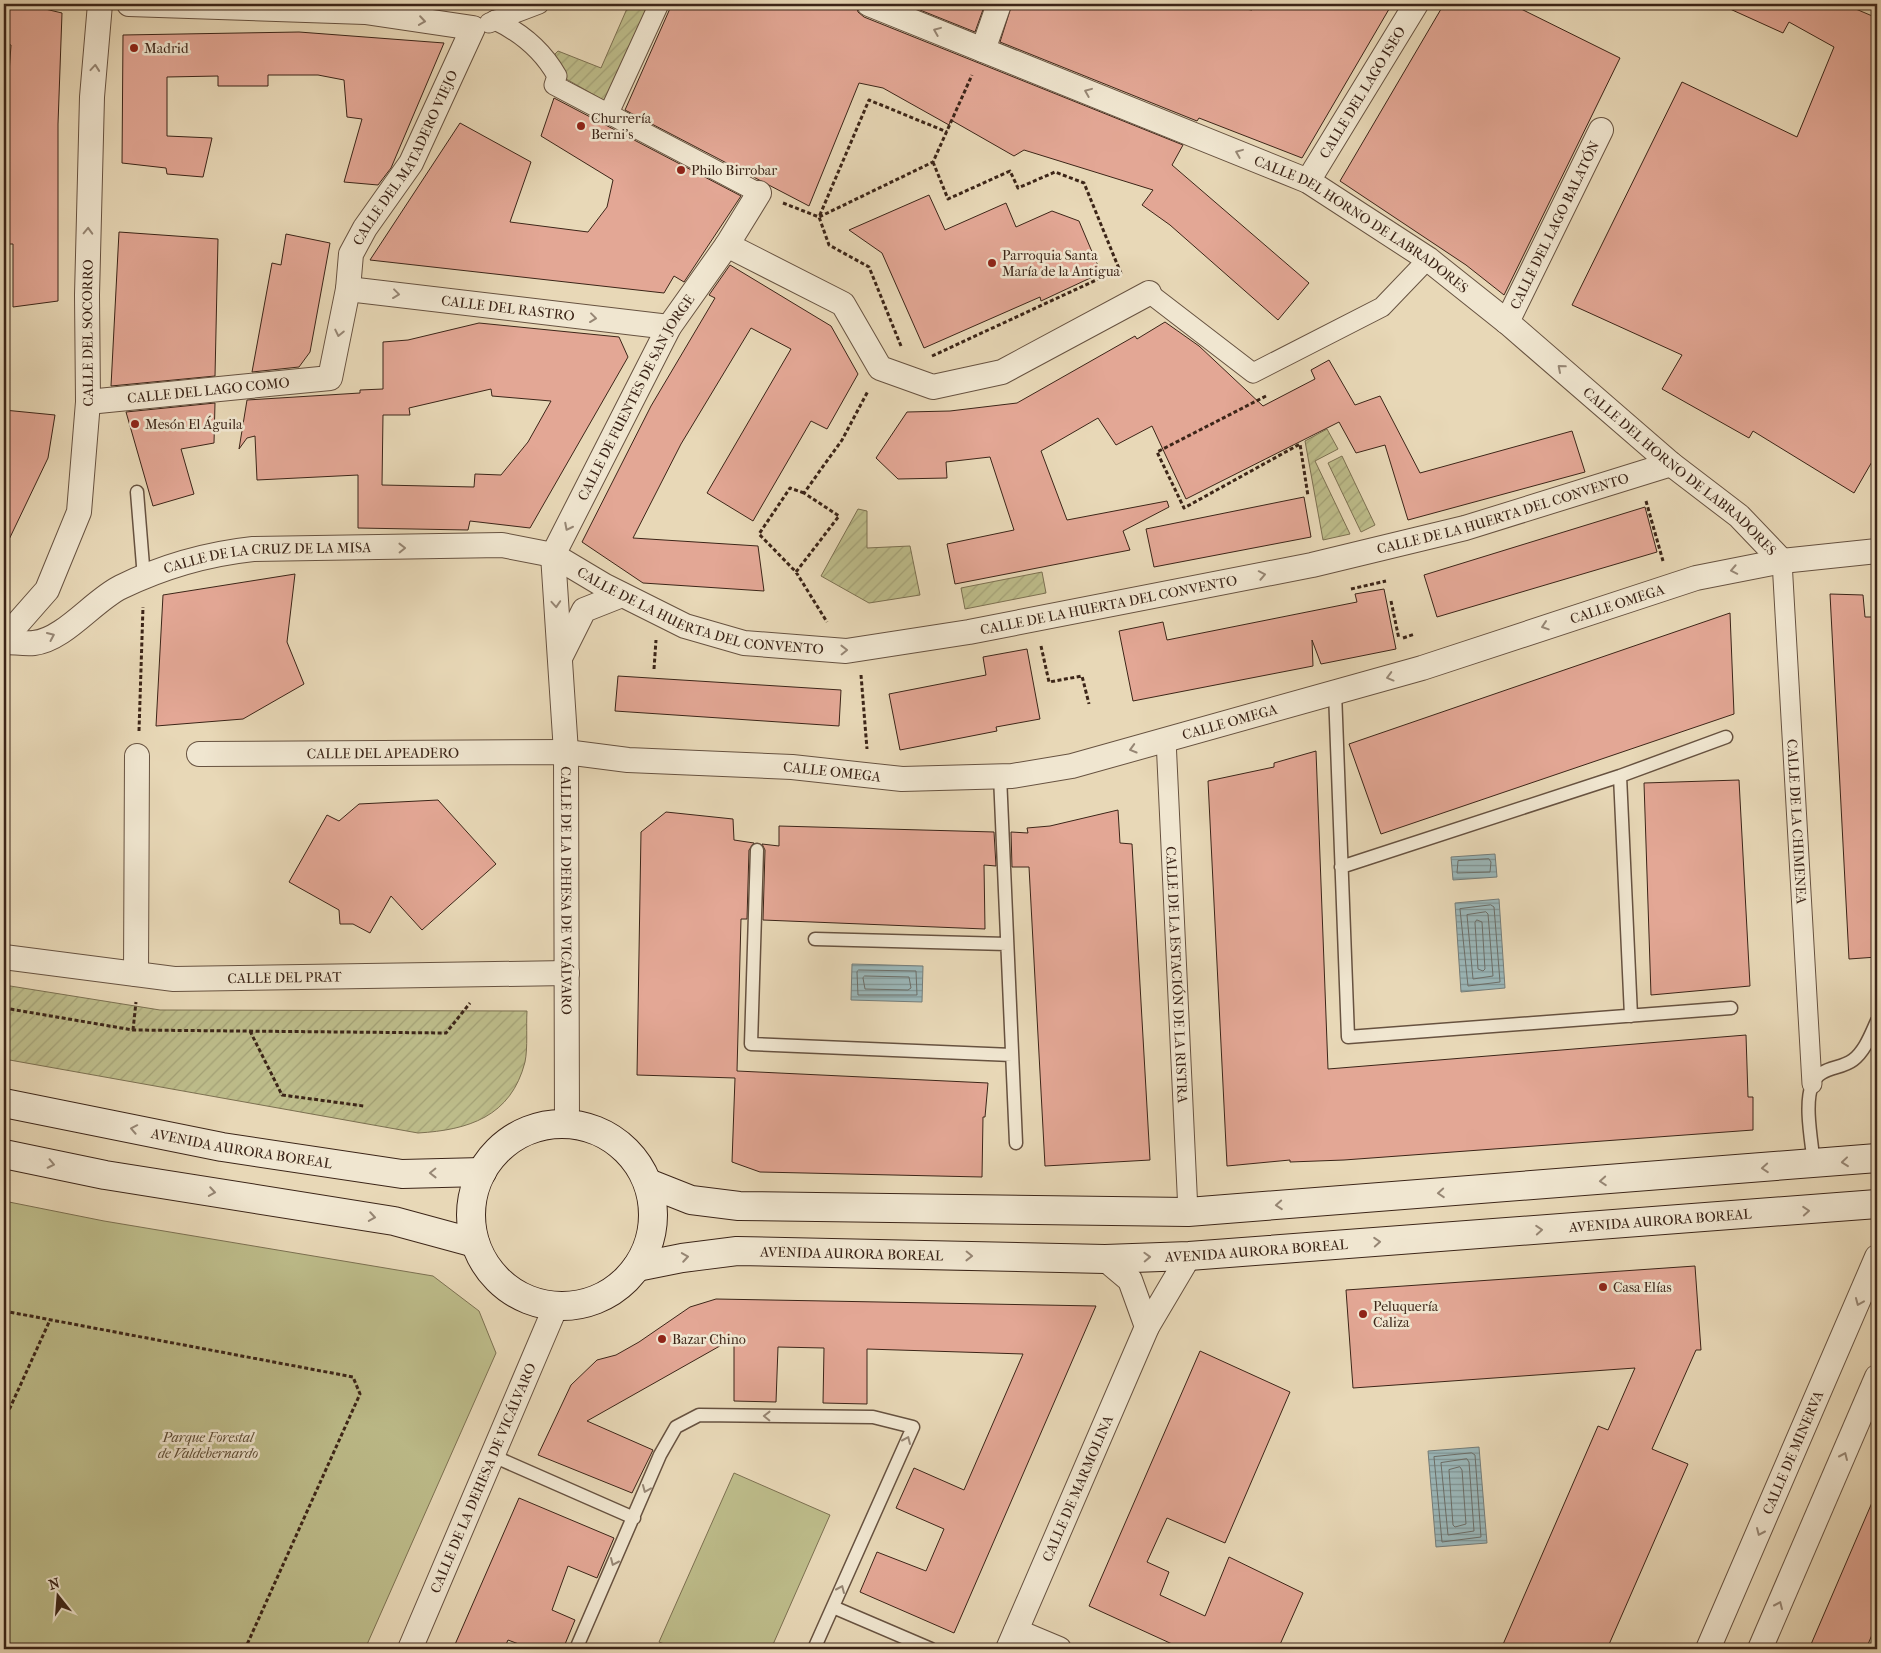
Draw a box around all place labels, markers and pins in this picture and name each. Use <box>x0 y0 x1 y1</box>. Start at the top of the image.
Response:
place label: Madrid <box>144 40 189 57</box>
marker: Madrid <box>128 42 140 54</box>
place label: Churrería Berni's <box>591 110 652 143</box>
marker: Churrería Berni's <box>575 120 587 132</box>
place label: Philo Birrobar <box>691 162 777 179</box>
marker: Philo Birrobar <box>675 164 687 176</box>
place label: Parroquia Santa María de la Antigua <box>1002 247 1121 280</box>
marker: Parroquia Santa María de la Antigua <box>986 257 998 269</box>
place label: Mesón El Águila <box>145 415 243 433</box>
marker: Mesón El Águila <box>129 418 141 430</box>
place label: Casa Elías <box>1613 1279 1672 1296</box>
marker: Casa Elías <box>1597 1281 1609 1293</box>
place label: Peluquería Caliza <box>1373 1298 1439 1331</box>
marker: Peluquería Caliza <box>1357 1308 1369 1320</box>
place label: Bazar Chino <box>672 1331 746 1348</box>
marker: Bazar Chino <box>656 1333 668 1345</box>

